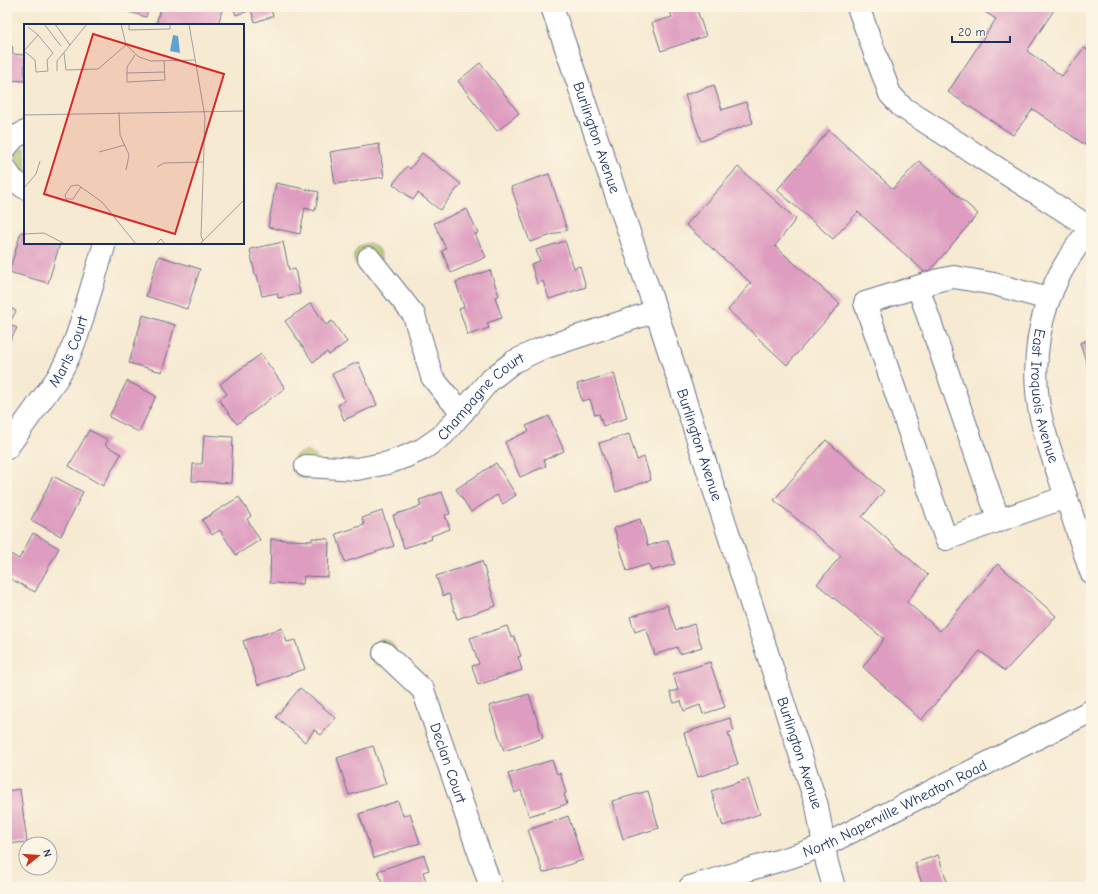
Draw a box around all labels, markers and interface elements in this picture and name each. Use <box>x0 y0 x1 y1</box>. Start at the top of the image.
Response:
scale bar <box>952 18 1010 44</box>
inset map <box>24 24 244 244</box>
text: 20 m <box>958 25 986 39</box>
street label: Burlington Avenue <box>569 79 624 196</box>
street label: Marls Court <box>45 313 92 391</box>
street label: East Iroquois Avenue <box>1027 327 1063 466</box>
street label: Champagne Court <box>433 349 528 444</box>
street label: Burlington Avenue <box>673 387 726 504</box>
street label: Burlington Avenue <box>773 695 826 812</box>
street label: Declan Court <box>426 721 471 806</box>
street label: North Naperville Wheaton Road <box>800 756 990 861</box>
north arrow <box>18 836 58 876</box>
text: N <box>40 848 54 859</box>

